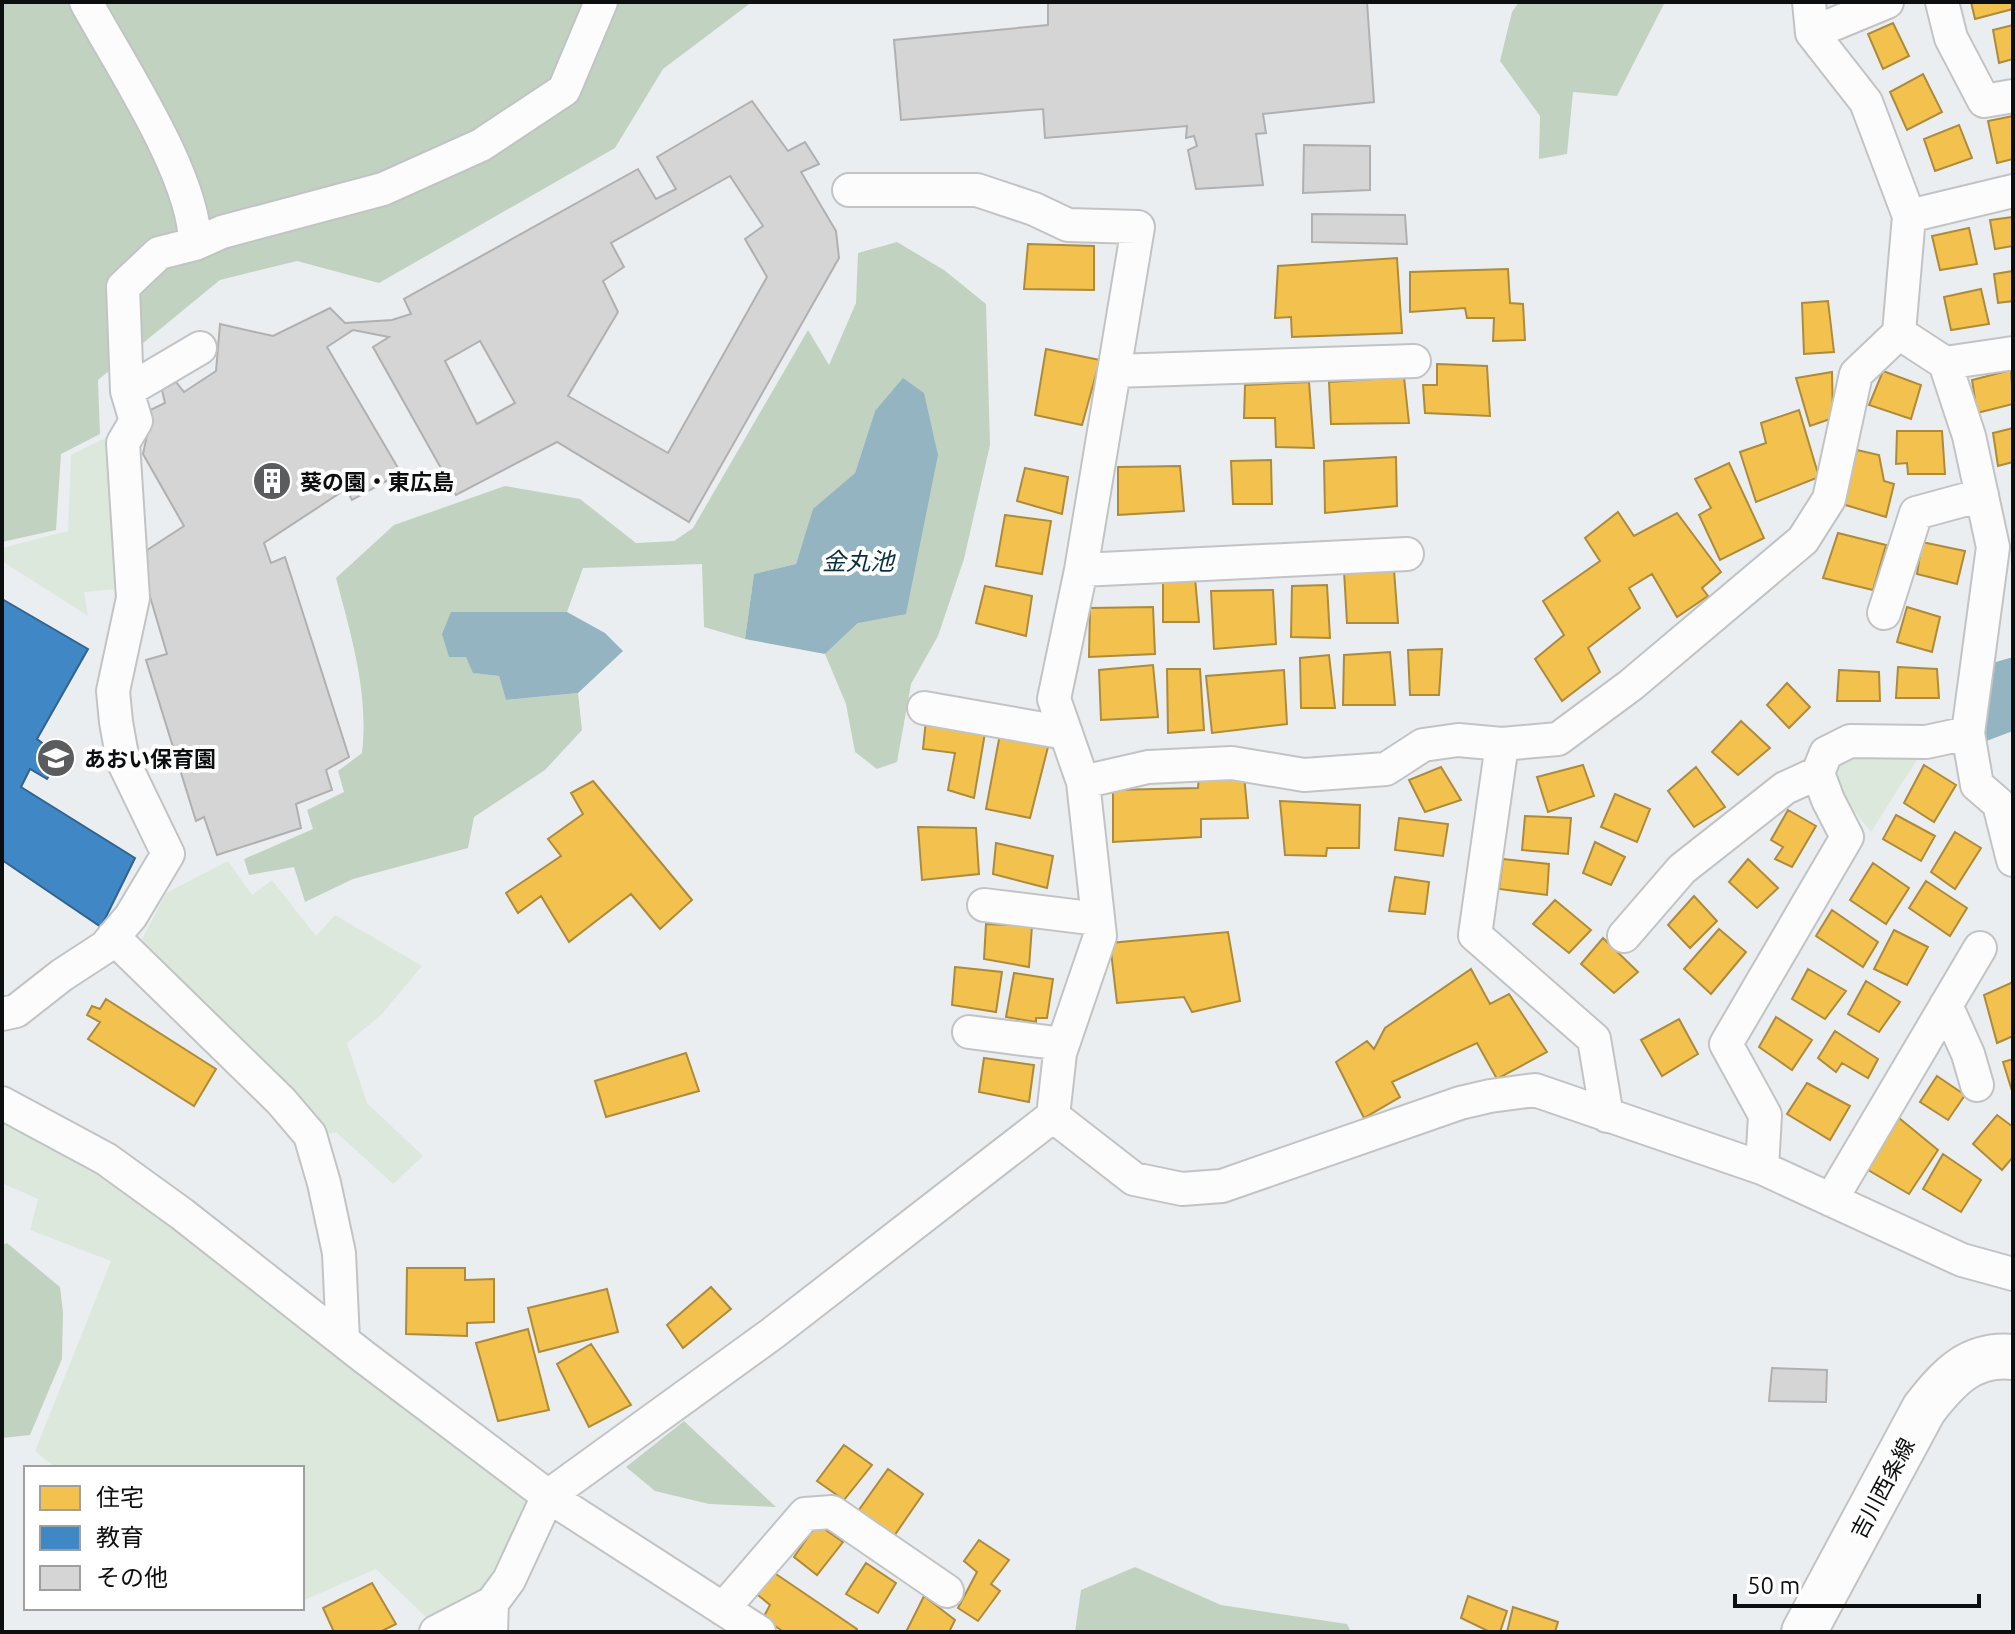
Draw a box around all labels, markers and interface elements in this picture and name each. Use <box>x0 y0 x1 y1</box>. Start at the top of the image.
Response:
building icon: 葵の園・東広島 <box>251 460 293 502</box>
place label: 葵の園・東広島 <box>300 469 454 494</box>
water label: 金丸池 <box>822 548 896 575</box>
school or university icon: あおい保育園 <box>35 737 77 779</box>
place label: あおい保育園 <box>84 746 216 771</box>
street label: 吉川西条線 <box>1845 1434 1919 1542</box>
legend <box>24 1466 304 1610</box>
text: 住宅 <box>96 1484 144 1511</box>
text: 教育 <box>96 1524 144 1551</box>
scale bar <box>1735 1558 1979 1608</box>
text: その他 <box>96 1564 168 1591</box>
text: 50 m <box>1747 1572 1800 1599</box>

